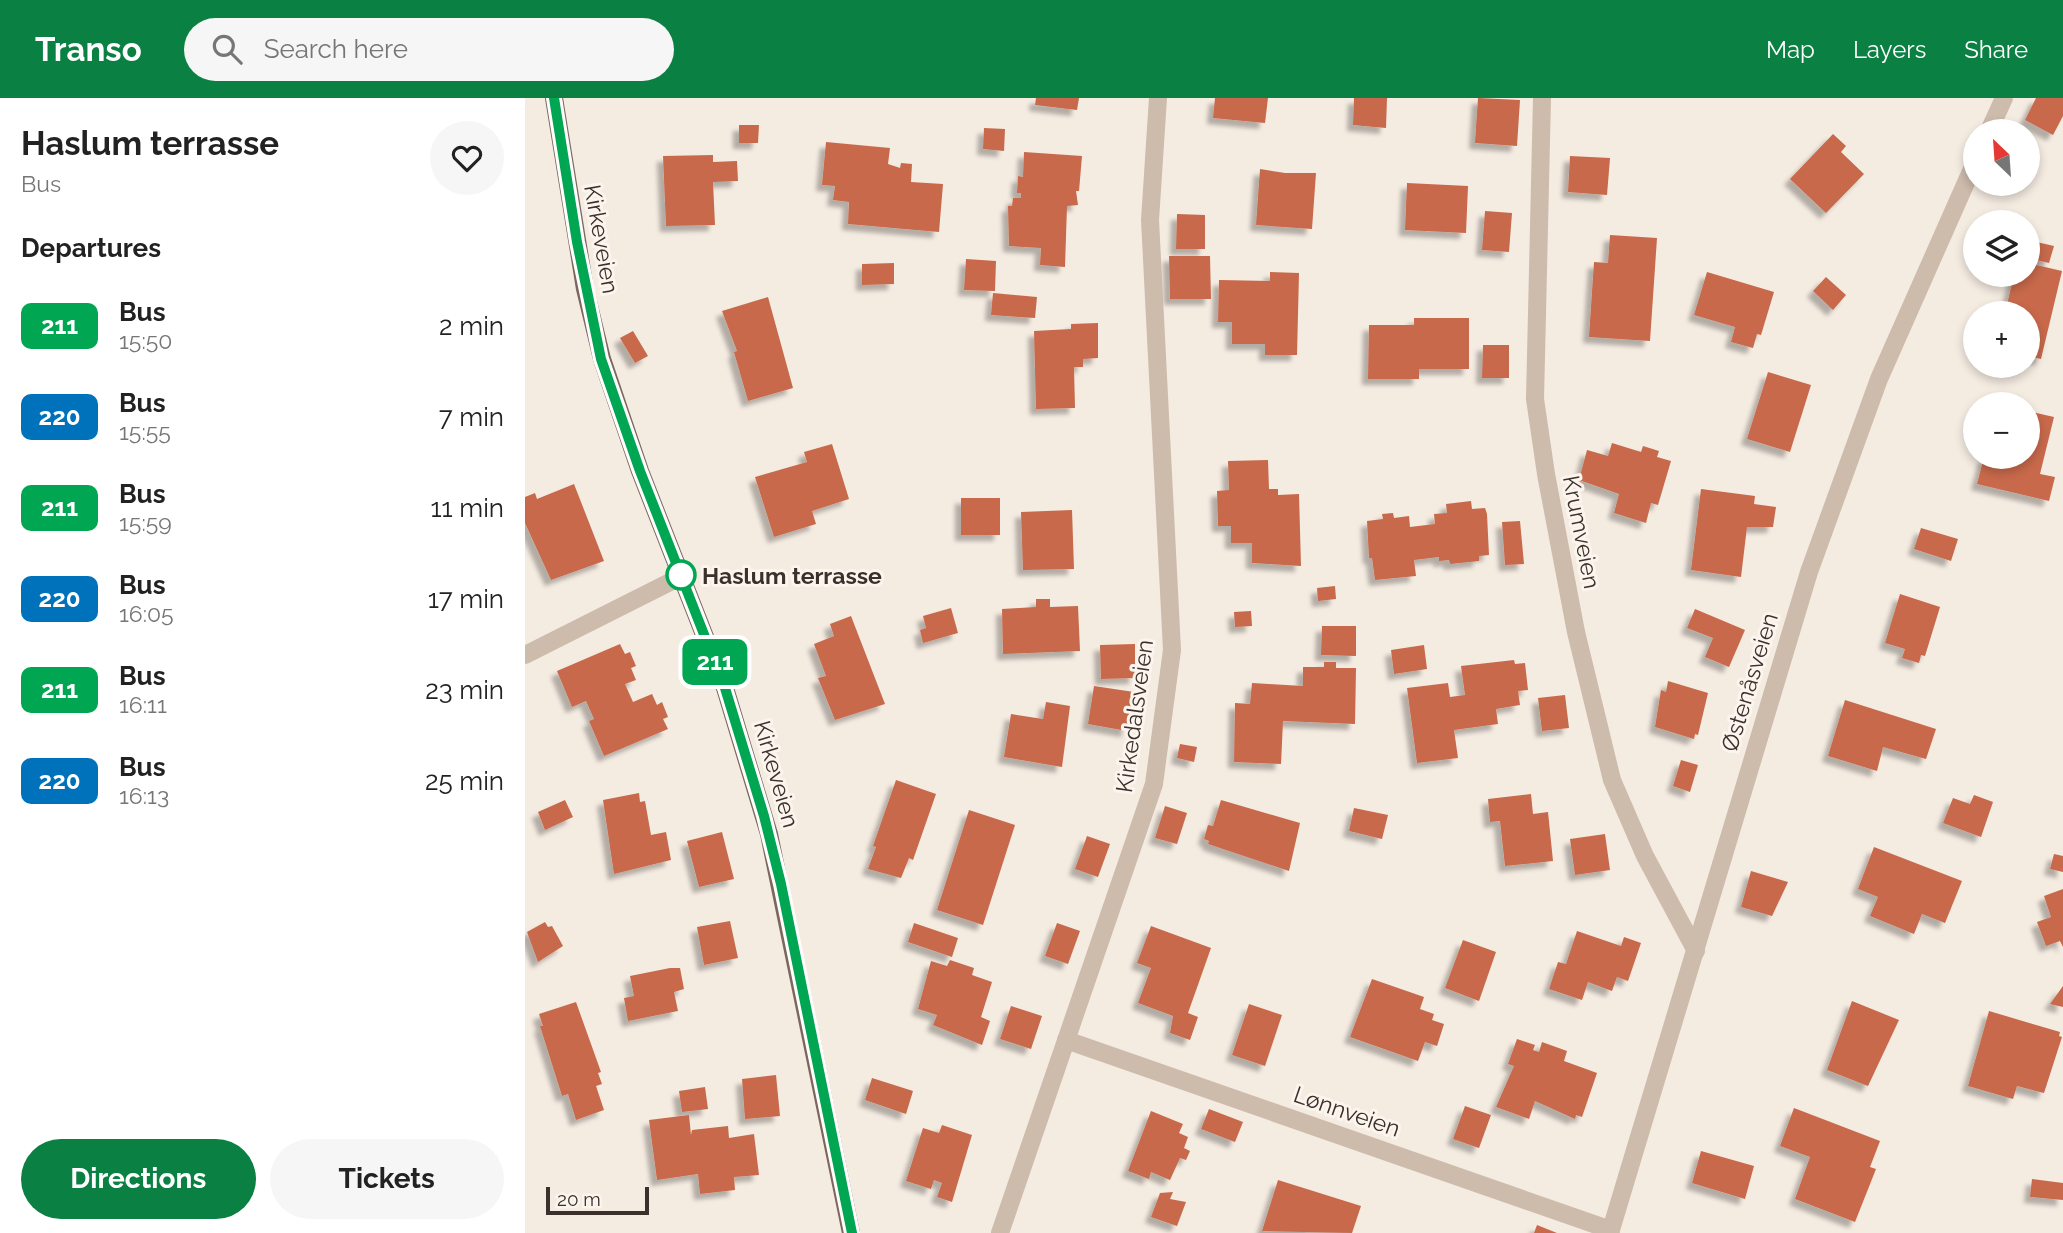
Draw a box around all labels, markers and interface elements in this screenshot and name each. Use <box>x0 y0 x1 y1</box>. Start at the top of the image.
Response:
search box <box>184 18 674 81</box>
text: Transo <box>35 30 142 69</box>
icon: search <box>208 30 246 68</box>
text: Search here <box>264 34 408 64</box>
text: Map <box>1766 35 1815 64</box>
text: Layers <box>1853 35 1926 64</box>
text: Share <box>1964 35 2028 64</box>
north arrow <box>1963 119 2041 196</box>
map controls <box>1963 119 2040 469</box>
button: heart <box>430 121 504 195</box>
text: Haslum terrasse <box>21 124 279 163</box>
text: Bus <box>21 170 61 197</box>
street label: Kirkeveien <box>579 183 625 295</box>
button: layers <box>1963 210 2040 287</box>
text: Departures <box>21 233 161 263</box>
text: Bus <box>119 297 166 327</box>
button: + <box>1963 301 2040 378</box>
text: 211 <box>41 311 78 340</box>
text: 2 min <box>439 311 504 341</box>
text: 15:50 <box>119 327 172 354</box>
text: Bus <box>119 388 166 418</box>
button: − <box>1963 392 2040 469</box>
text: 220 <box>39 402 80 431</box>
text: 7 min <box>439 402 504 432</box>
text: 15:55 <box>119 418 171 445</box>
street label: Krumveien <box>1558 473 1606 591</box>
text: Bus <box>119 479 166 509</box>
text: 211 <box>41 493 78 522</box>
text: 11 min <box>430 493 504 523</box>
text: 15:59 <box>119 509 172 536</box>
marker: Haslum terrasse <box>666 560 696 590</box>
place label: Haslum terrasse <box>702 562 882 589</box>
text: Bus <box>119 570 166 600</box>
text: 220 <box>39 584 80 613</box>
text: 17 min <box>428 584 504 614</box>
text: 16:05 <box>119 600 174 627</box>
street label: Østenåsveien <box>1715 609 1783 755</box>
street label: Kirkedalsveien <box>1110 638 1158 794</box>
line badge: 211 <box>675 639 755 685</box>
text: 211 <box>696 647 734 676</box>
text: Bus <box>119 661 166 691</box>
text: 211 <box>41 675 78 704</box>
text: 23 min <box>425 675 504 705</box>
text: 16:11 <box>119 691 167 718</box>
street label: Kirkeveien <box>749 717 805 831</box>
text: Bus <box>119 752 166 782</box>
text: 220 <box>39 766 80 795</box>
text: 25 min <box>425 766 504 796</box>
text: 16:13 <box>119 782 169 809</box>
street label: Lønnveien <box>1290 1080 1404 1142</box>
button: Directions <box>21 1139 256 1219</box>
button: Tickets <box>270 1139 504 1219</box>
scale bar <box>546 1184 649 1216</box>
text: 20 m <box>557 1188 601 1210</box>

